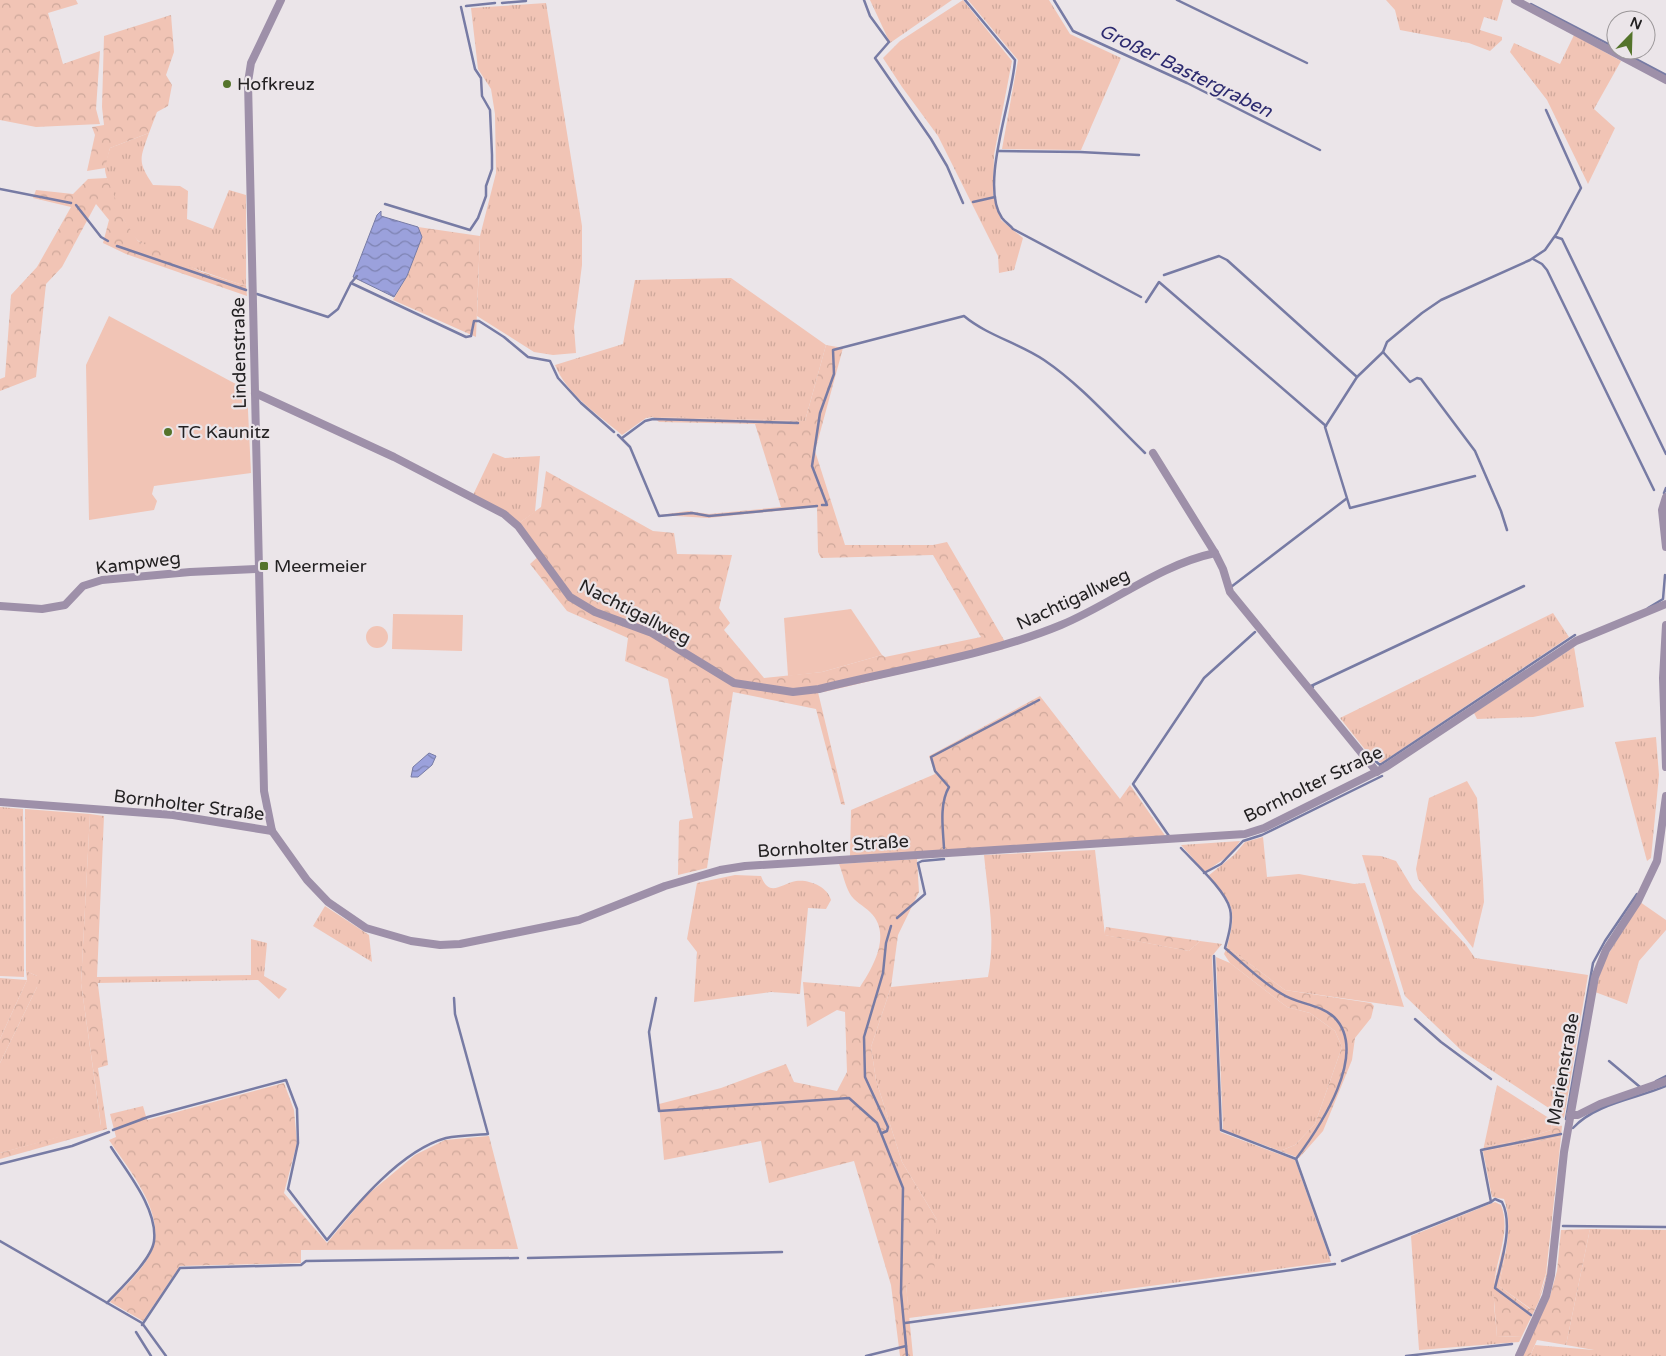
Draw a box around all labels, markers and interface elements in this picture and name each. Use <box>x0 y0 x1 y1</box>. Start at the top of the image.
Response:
north arrow <box>1606 10 1656 60</box>
text: N <box>1627 13 1644 34</box>
water label: Großer Bastergraben <box>1096 19 1276 123</box>
place label: Hofkreuz <box>237 73 315 95</box>
marker: Hofkreuz <box>221 78 233 90</box>
street label: Lindenstraße <box>227 297 251 409</box>
place label: TC Kaunitz <box>178 421 270 443</box>
marker: TC Kaunitz <box>162 426 174 438</box>
street label: Kampweg <box>94 547 182 579</box>
place label: Meermeier <box>274 555 367 577</box>
marker: Meermeier <box>258 560 270 572</box>
street label: Nachtigallweg <box>1013 563 1133 635</box>
street label: Nachtigallweg <box>575 574 695 650</box>
street label: Bornholter Straße <box>1240 741 1386 827</box>
street label: Bornholter Straße <box>112 785 266 825</box>
street label: Bornholter Straße <box>757 830 909 862</box>
street label: Marienstraße <box>1542 1011 1584 1127</box>

